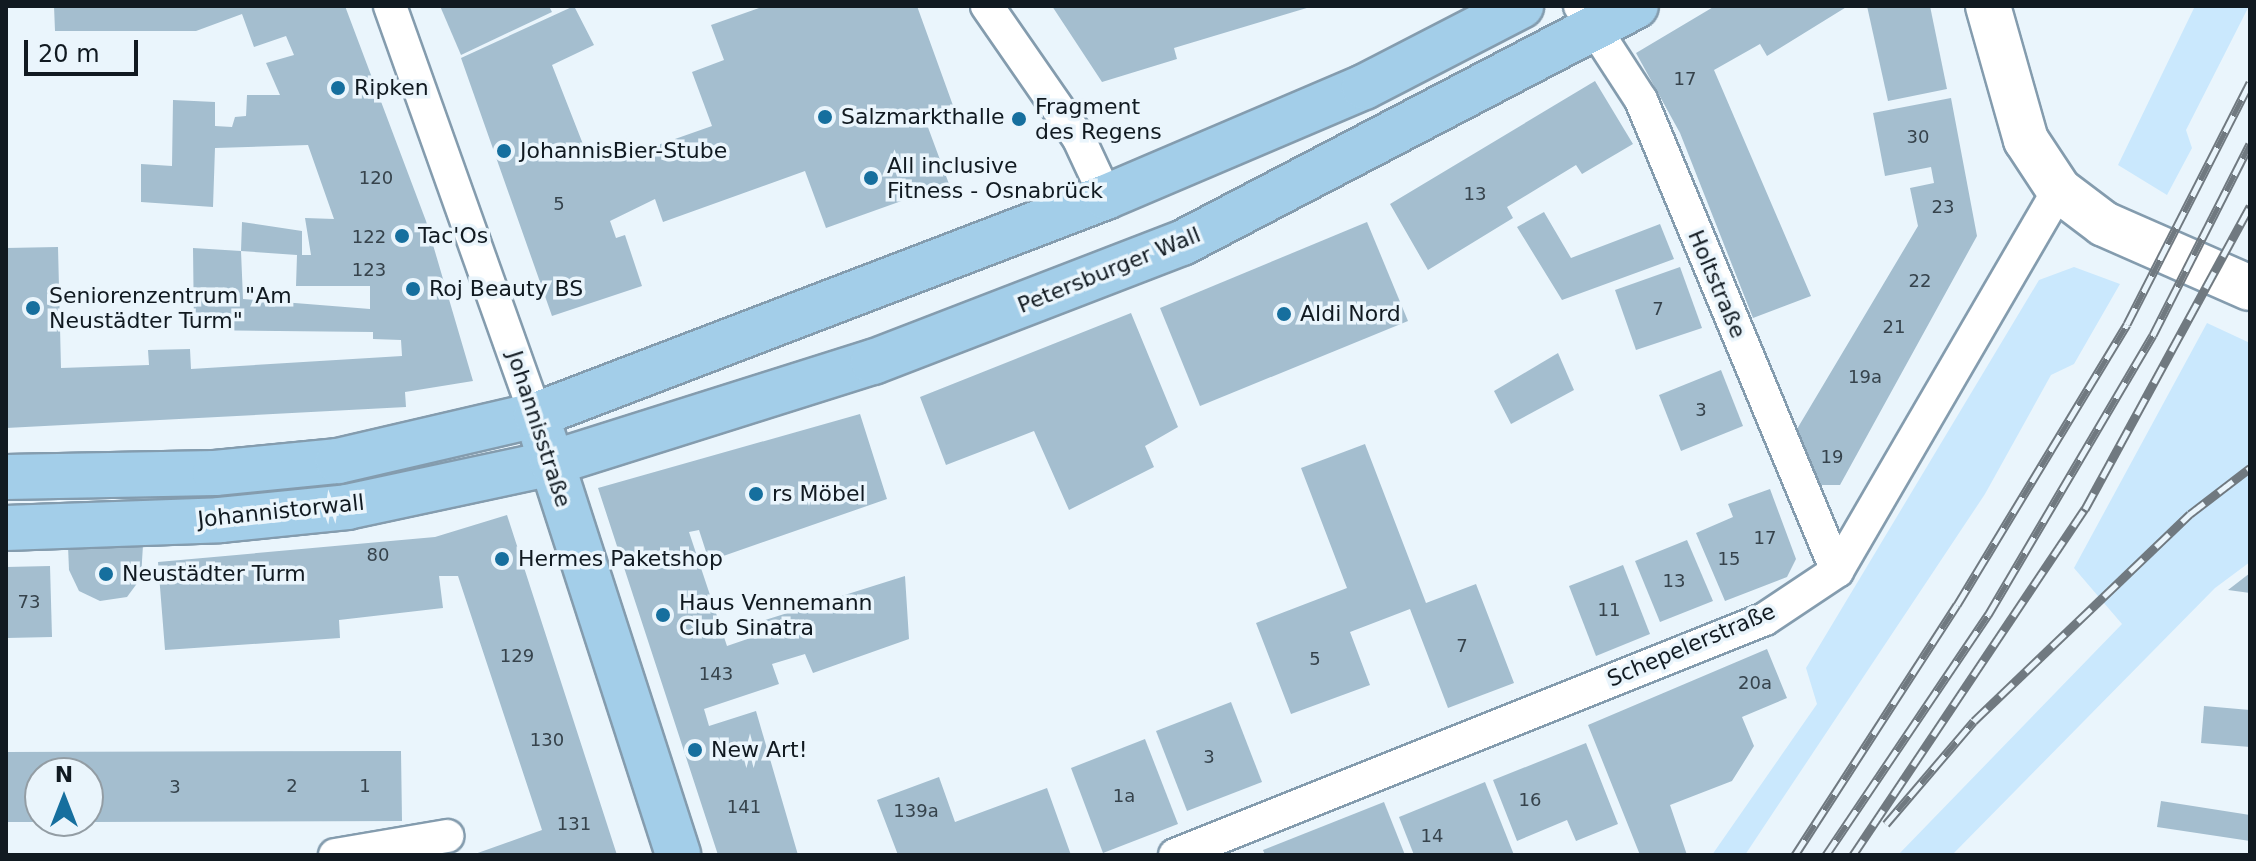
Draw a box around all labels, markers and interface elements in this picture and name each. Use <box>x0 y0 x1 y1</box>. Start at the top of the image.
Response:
scale bar <box>28 24 142 74</box>
text: 20 m <box>38 40 100 68</box>
house number: 17 <box>1674 68 1696 90</box>
place label: Ripken <box>354 75 429 101</box>
marker: Ripken <box>329 79 347 97</box>
place label: Fragment des Regens <box>1035 93 1162 144</box>
place label: Salzmarkthalle <box>841 104 1005 130</box>
marker: Salzmarkthalle <box>816 108 834 126</box>
marker: Fragment des Regens <box>1010 110 1028 128</box>
house number: 30 <box>1907 126 1929 148</box>
place label: JohannisBier-Stube <box>520 138 727 164</box>
marker: JohannisBier-Stube <box>495 142 513 160</box>
place label: All inclusive Fitness - Osnabrück <box>887 152 1103 204</box>
house number: 120 <box>359 167 393 189</box>
marker: All inclusive Fitness - Osnabrück <box>862 169 880 187</box>
house number: 13 <box>1464 183 1486 205</box>
house number: 5 <box>553 193 565 215</box>
house number: 23 <box>1932 196 1954 218</box>
street label: Petersburger Wall <box>1014 221 1204 319</box>
place label: Tac'Os <box>418 223 488 249</box>
house number: 122 <box>352 226 386 248</box>
street label: Holtstraße <box>1682 226 1752 342</box>
marker: Tac'Os <box>393 227 411 245</box>
house number: 123 <box>352 259 386 281</box>
house number: 22 <box>1909 270 1931 292</box>
place label: Roj Beauty BS <box>429 276 583 302</box>
marker: Roj Beauty BS <box>404 280 422 298</box>
place label: Seniorenzentrum "Am Neustädter Turm" <box>49 282 292 334</box>
house number: 7 <box>1652 298 1664 320</box>
marker: Seniorenzentrum "Am Neustädter Turm" <box>24 299 42 317</box>
place label: Aldi Nord <box>1300 301 1401 327</box>
marker: Aldi Nord <box>1275 305 1293 323</box>
house number: 21 <box>1883 316 1905 338</box>
street label: Johannisstraße <box>501 347 577 511</box>
house number: 19a <box>1848 366 1882 388</box>
house number: 3 <box>1695 399 1707 421</box>
house number: 19 <box>1821 446 1843 468</box>
place label: rs Möbel <box>772 481 866 507</box>
marker: rs Möbel <box>747 485 765 503</box>
street label: Johannistorwall <box>196 489 366 533</box>
house number: 17 <box>1754 527 1776 549</box>
house number: 80 <box>367 544 389 566</box>
place label: Hermes Paketshop <box>518 546 723 572</box>
house number: 15 <box>1718 548 1740 570</box>
marker: Hermes Paketshop <box>493 550 511 568</box>
place label: Neustädter Turm <box>122 561 306 587</box>
marker: Neustädter Turm <box>97 565 115 583</box>
house number: 13 <box>1663 570 1685 592</box>
place label: Haus Vennemann Club Sinatra <box>679 589 873 640</box>
house number: 73 <box>18 591 40 613</box>
street label: Schepelerstraße <box>1603 598 1779 692</box>
house number: 11 <box>1598 599 1620 621</box>
marker: Haus Vennemann Club Sinatra <box>654 606 672 624</box>
house number: 7 <box>1456 635 1468 657</box>
house number: 129 <box>500 645 534 667</box>
house number: 5 <box>1309 648 1321 670</box>
house number: 143 <box>699 663 733 685</box>
house number: 20a <box>1738 672 1772 694</box>
house number: 130 <box>530 729 564 751</box>
place label: New Art! <box>711 737 808 763</box>
marker: New Art! <box>686 741 704 759</box>
house number: 3 <box>1203 746 1215 768</box>
north arrow <box>24 757 104 837</box>
text: N <box>55 762 73 787</box>
house number: 2 <box>286 775 298 797</box>
house number: 1 <box>359 775 371 797</box>
house number: 3 <box>169 776 181 798</box>
house number: 1a <box>1113 785 1135 807</box>
house number: 16 <box>1519 789 1541 811</box>
house number: 141 <box>727 796 761 818</box>
house number: 139a <box>893 800 939 822</box>
house number: 131 <box>557 813 591 835</box>
house number: 14 <box>1421 825 1443 847</box>

